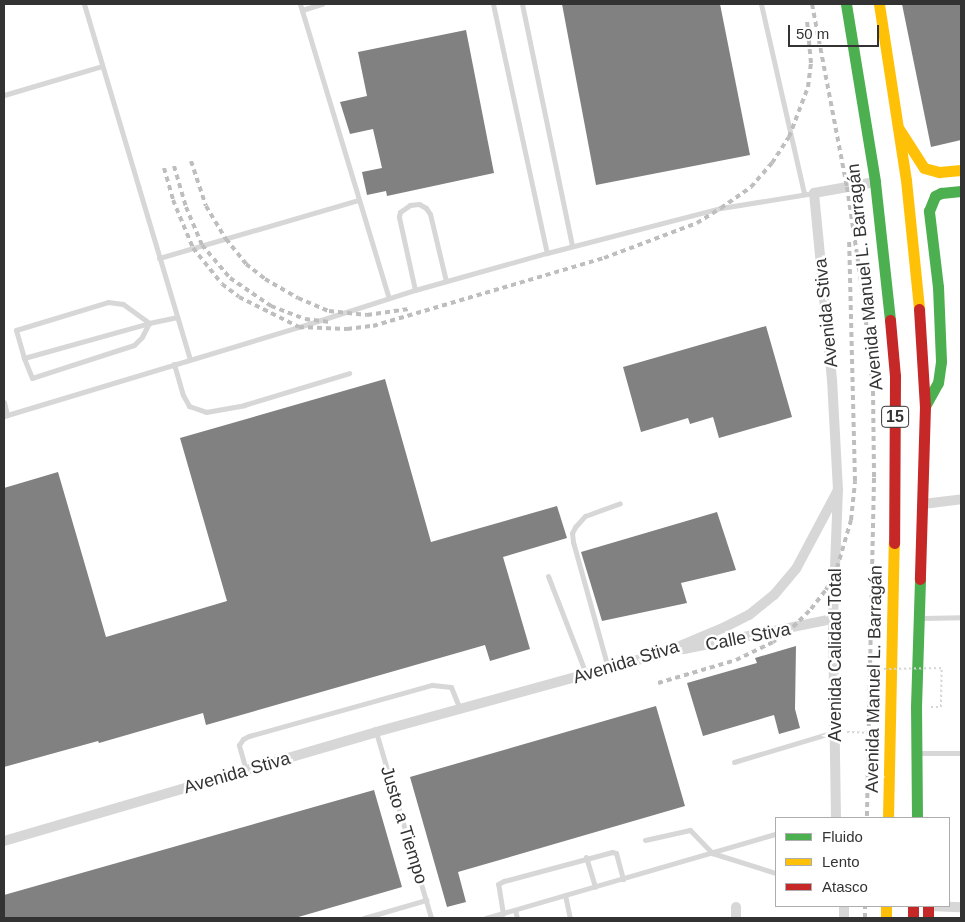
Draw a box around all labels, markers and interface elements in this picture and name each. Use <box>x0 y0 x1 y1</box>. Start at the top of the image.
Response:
scale bar <box>790 15 881 47</box>
text: 50 m <box>796 25 829 42</box>
street label: Avenida Manuel L. Barragán <box>842 163 888 391</box>
street label: Avenida Stiva <box>810 257 842 369</box>
road number: 15 <box>880 404 910 431</box>
street label: Avenida Manuel L. Barragán <box>861 565 887 793</box>
street label: Avenida Calidad Total <box>824 568 846 742</box>
street label: Calle Stiva <box>704 618 792 656</box>
street label: Avenida Stiva <box>570 636 682 688</box>
street label: Avenida Stiva <box>181 747 293 799</box>
street label: Justo a Tiempo <box>376 763 432 887</box>
legend <box>775 817 950 907</box>
text: Fluido <box>822 828 863 845</box>
text: Lento <box>822 853 860 870</box>
text: Atasco <box>822 878 868 895</box>

